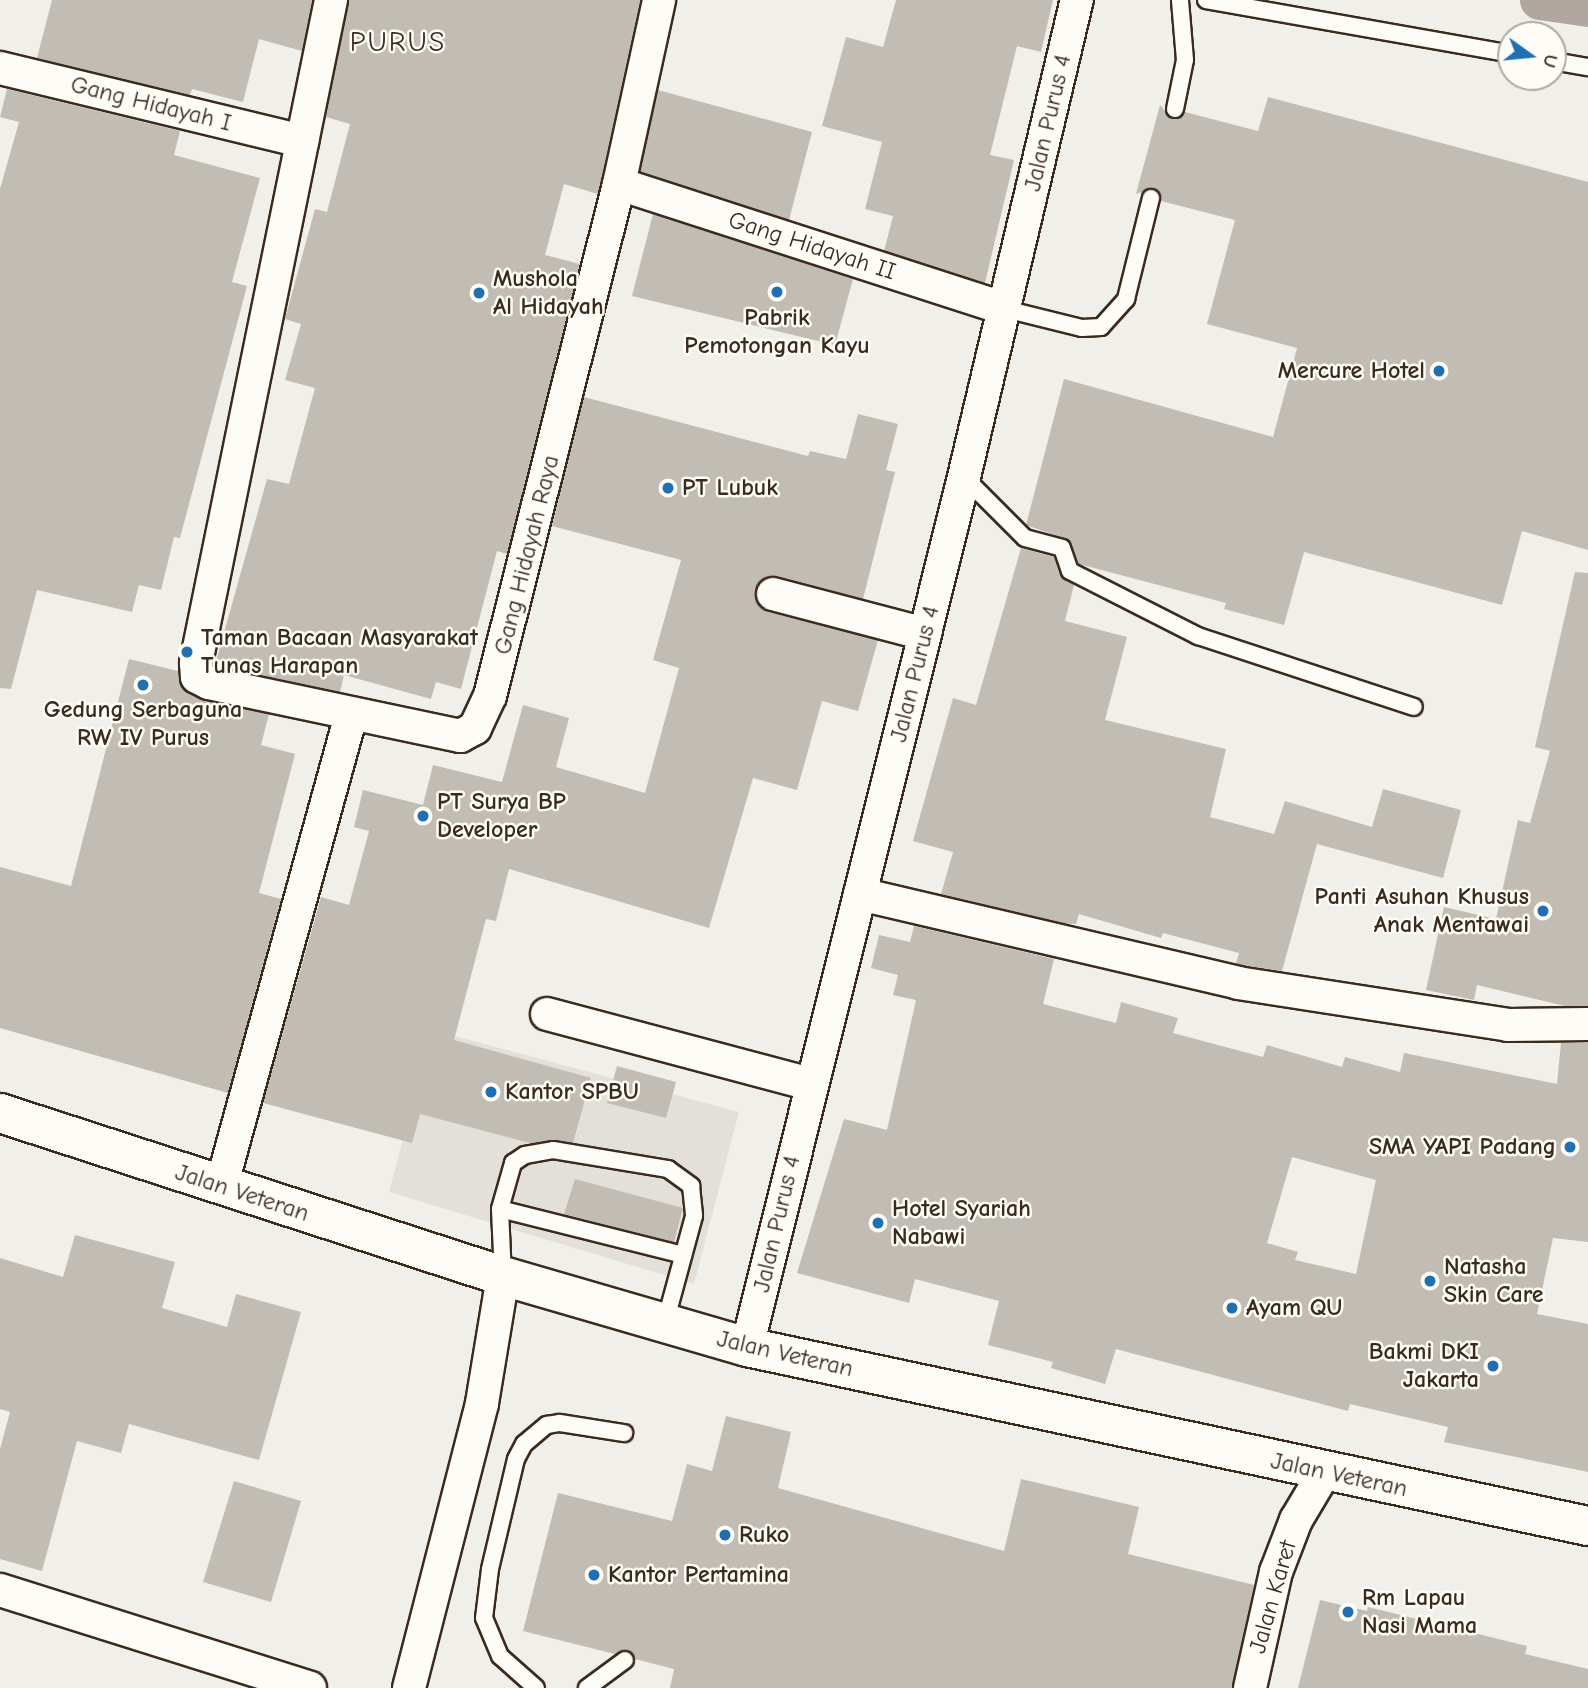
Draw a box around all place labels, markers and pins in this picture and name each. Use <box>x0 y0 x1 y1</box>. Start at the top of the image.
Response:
place label: Mushola Al Hidayah <box>493 265 604 321</box>
marker: Pabrik Pemotongan Kayu <box>769 284 785 300</box>
marker: Mushola Al Hidayah <box>471 285 487 301</box>
place label: Pabrik Pemotongan Kayu <box>684 304 870 360</box>
place label: Mercure Hotel <box>1278 357 1425 385</box>
marker: Mercure Hotel <box>1431 363 1447 379</box>
place label: PT Lubuk <box>682 474 778 502</box>
marker: PT Lubuk <box>660 480 676 496</box>
place label: Taman Bacaan Masyarakat Tunas Harapan <box>201 624 478 680</box>
marker: Taman Bacaan Masyarakat Tunas Harapan <box>179 644 195 660</box>
marker: Gedung Serbaguna RW IV Purus <box>135 677 151 693</box>
place label: Gedung Serbaguna RW IV Purus <box>44 696 242 752</box>
place label: PT Surya BP Developer <box>437 788 566 844</box>
marker: PT Surya BP Developer <box>415 808 431 824</box>
place label: Panti Asuhan Khusus Anak Mentawai <box>1314 883 1529 939</box>
marker: Panti Asuhan Khusus Anak Mentawai <box>1535 903 1551 919</box>
place label: Kantor SPBU <box>505 1078 639 1106</box>
marker: Kantor SPBU <box>483 1084 499 1100</box>
place label: SMA YAPI Padang <box>1369 1133 1556 1161</box>
marker: SMA YAPI Padang <box>1562 1139 1578 1155</box>
place label: Hotel Syariah Nabawi <box>892 1195 1031 1251</box>
marker: Hotel Syariah Nabawi <box>870 1215 886 1231</box>
place label: Natasha Skin Care <box>1444 1253 1544 1309</box>
marker: Natasha Skin Care <box>1422 1273 1438 1289</box>
place label: Ayam QU <box>1246 1294 1342 1322</box>
marker: Ayam QU <box>1224 1300 1240 1316</box>
place label: Bakmi DKI Jakarta <box>1369 1338 1479 1394</box>
marker: Bakmi DKI Jakarta <box>1485 1358 1501 1374</box>
place label: Ruko <box>739 1521 789 1549</box>
marker: Ruko <box>717 1527 733 1543</box>
place label: Kantor Pertamina <box>608 1561 789 1589</box>
marker: Kantor Pertamina <box>586 1567 602 1583</box>
place label: Rm Lapau Nasi Mama <box>1362 1584 1477 1640</box>
marker: Rm Lapau Nasi Mama <box>1340 1604 1356 1620</box>

